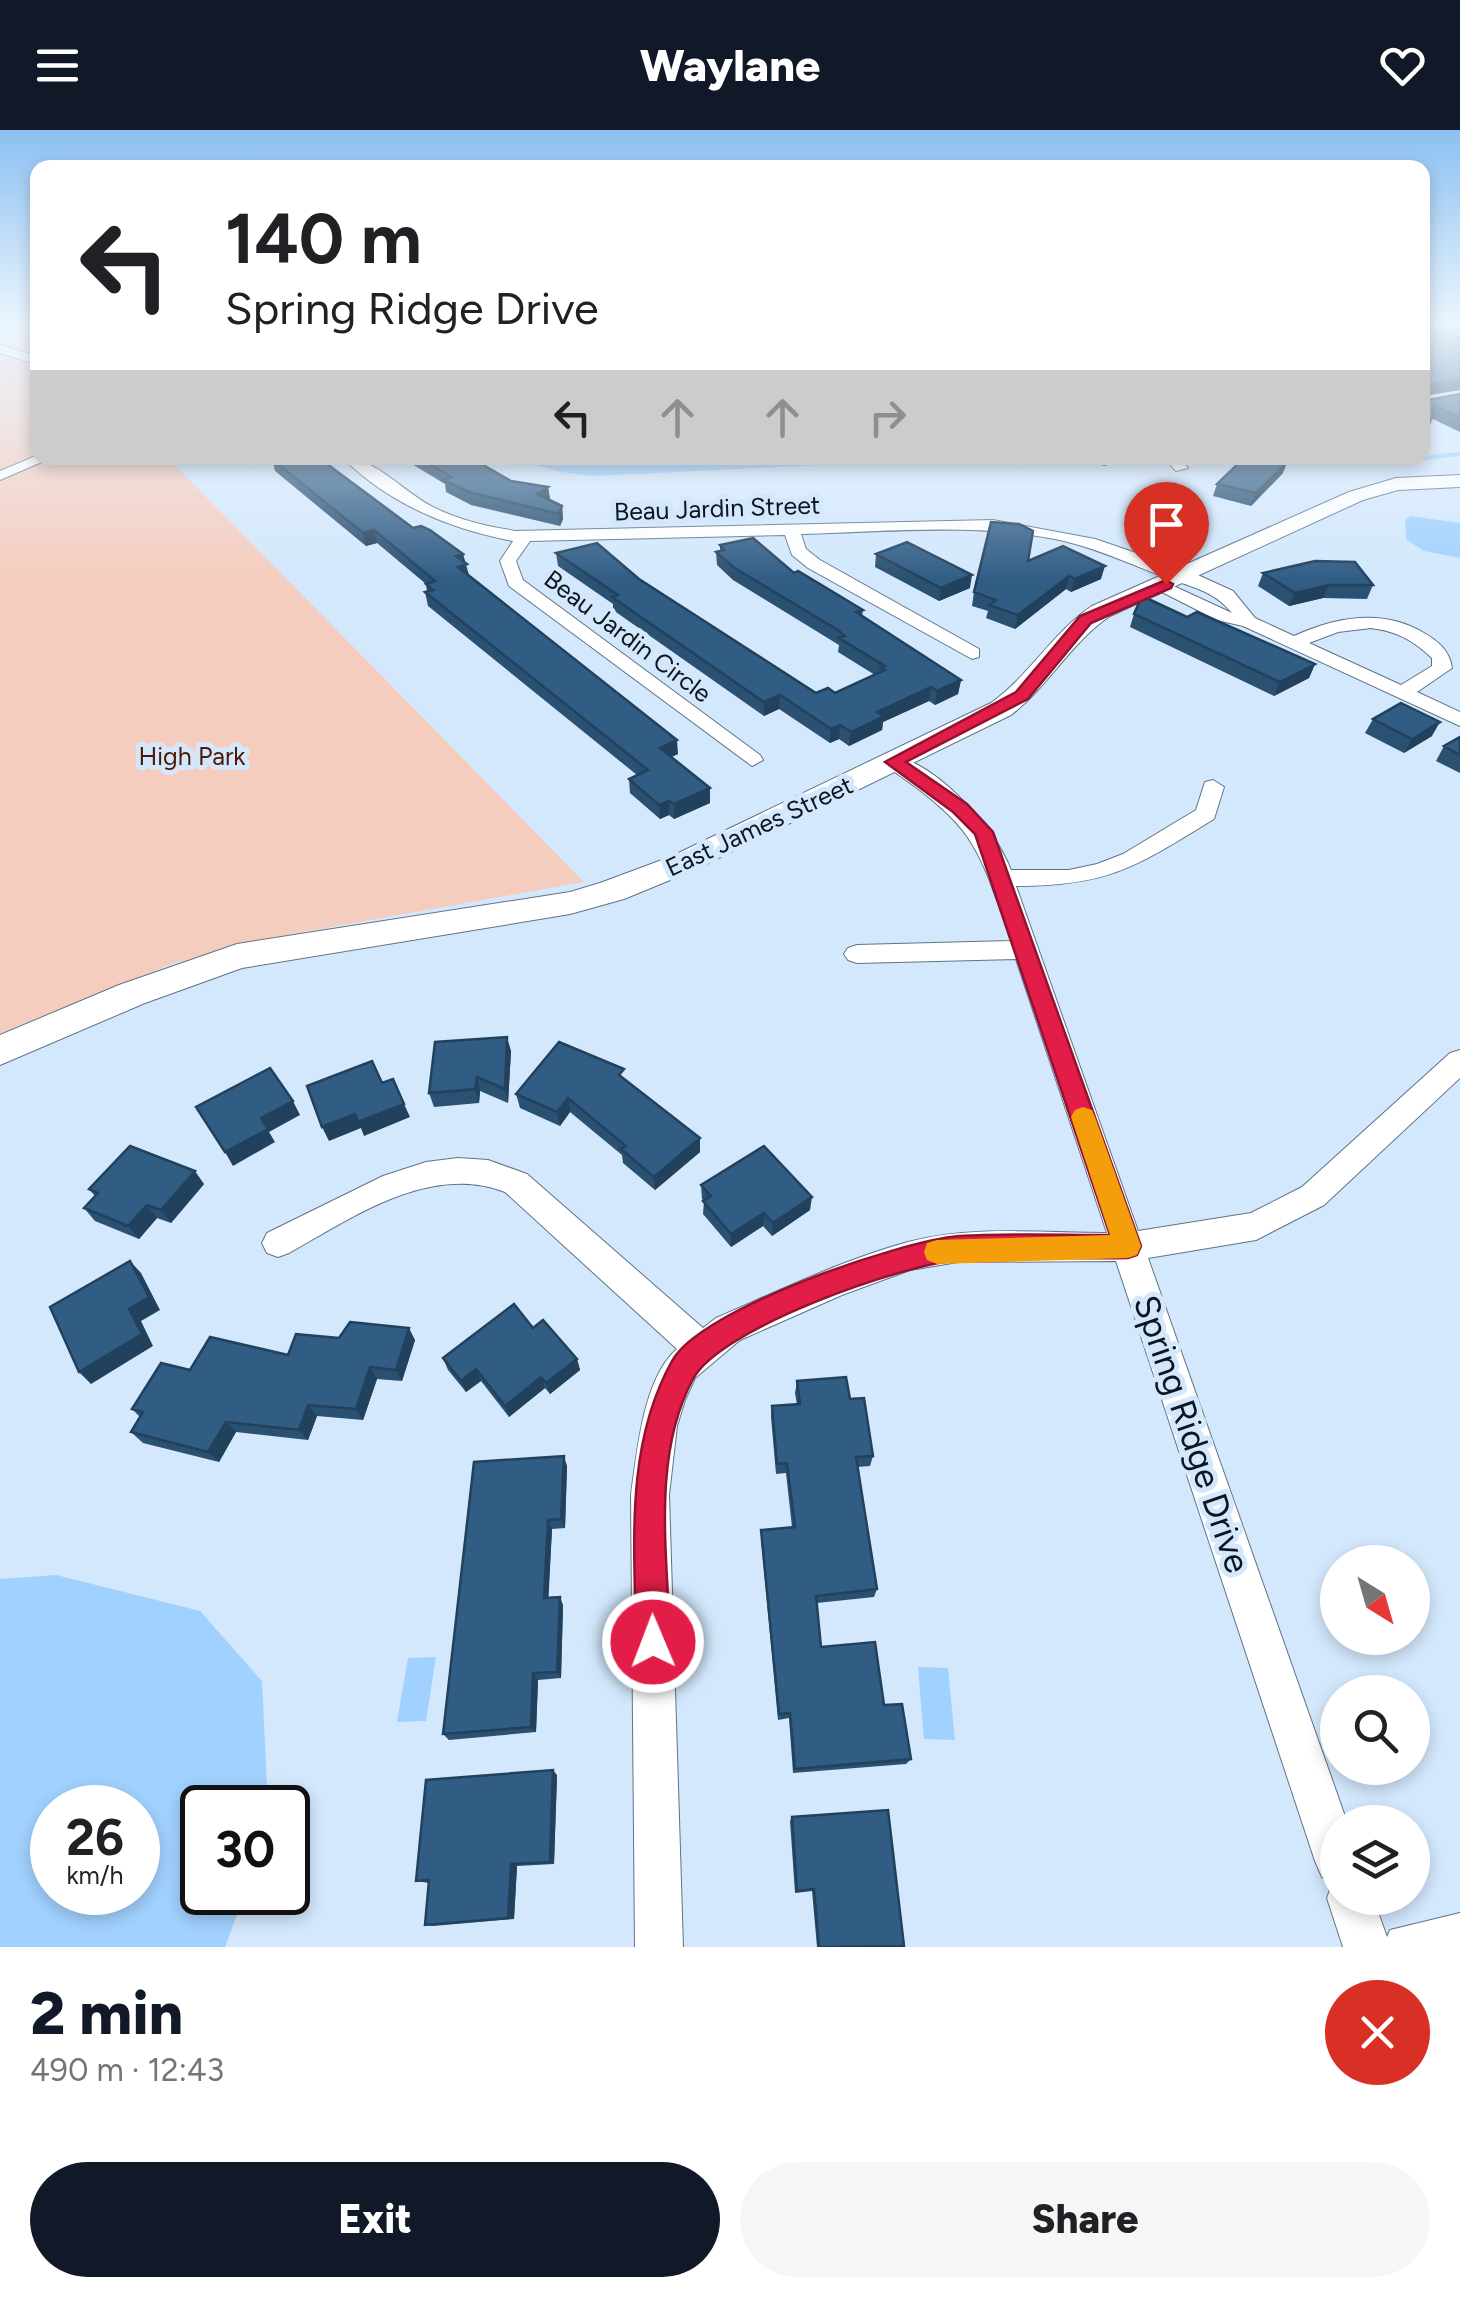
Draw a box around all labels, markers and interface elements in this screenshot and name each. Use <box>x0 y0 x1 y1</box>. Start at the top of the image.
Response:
icon: menu <box>30 38 85 93</box>
text: Waylane <box>640 38 820 92</box>
icon: heart <box>1375 38 1430 93</box>
text: 140 m <box>225 196 422 281</box>
icon: left <box>60 200 190 330</box>
text: Spring Ridge Drive <box>225 281 599 335</box>
icon: left <box>545 390 600 445</box>
icon: ahead <box>650 390 705 445</box>
icon: ahead <box>755 390 810 445</box>
icon: right <box>860 390 915 445</box>
pin <box>1124 482 1209 585</box>
street label: Beau Jardin Street <box>613 489 821 527</box>
icon: arrive <box>1139 497 1194 552</box>
street label: Beau Jardin Circle <box>539 563 717 709</box>
park label: High Park <box>139 741 246 771</box>
street label: East James Street <box>661 769 857 883</box>
street label: Spring Ridge Drive <box>1125 1290 1259 1578</box>
north arrow <box>1320 1545 1430 1655</box>
map controls <box>1320 1545 1430 1915</box>
position arrow <box>601 1590 705 1694</box>
button: search <box>1320 1675 1430 1785</box>
speed limit sign: 30 <box>180 1785 310 1915</box>
button: layers <box>1320 1805 1430 1915</box>
text: 26 <box>66 1807 124 1868</box>
text: km/h <box>66 1860 124 1890</box>
text: 2 min <box>30 1977 183 2049</box>
button: close <box>1325 1980 1430 2085</box>
text: 490 m · 12:43 <box>30 2051 224 2089</box>
button: Exit <box>30 2162 720 2277</box>
button: Share <box>740 2162 1430 2277</box>

